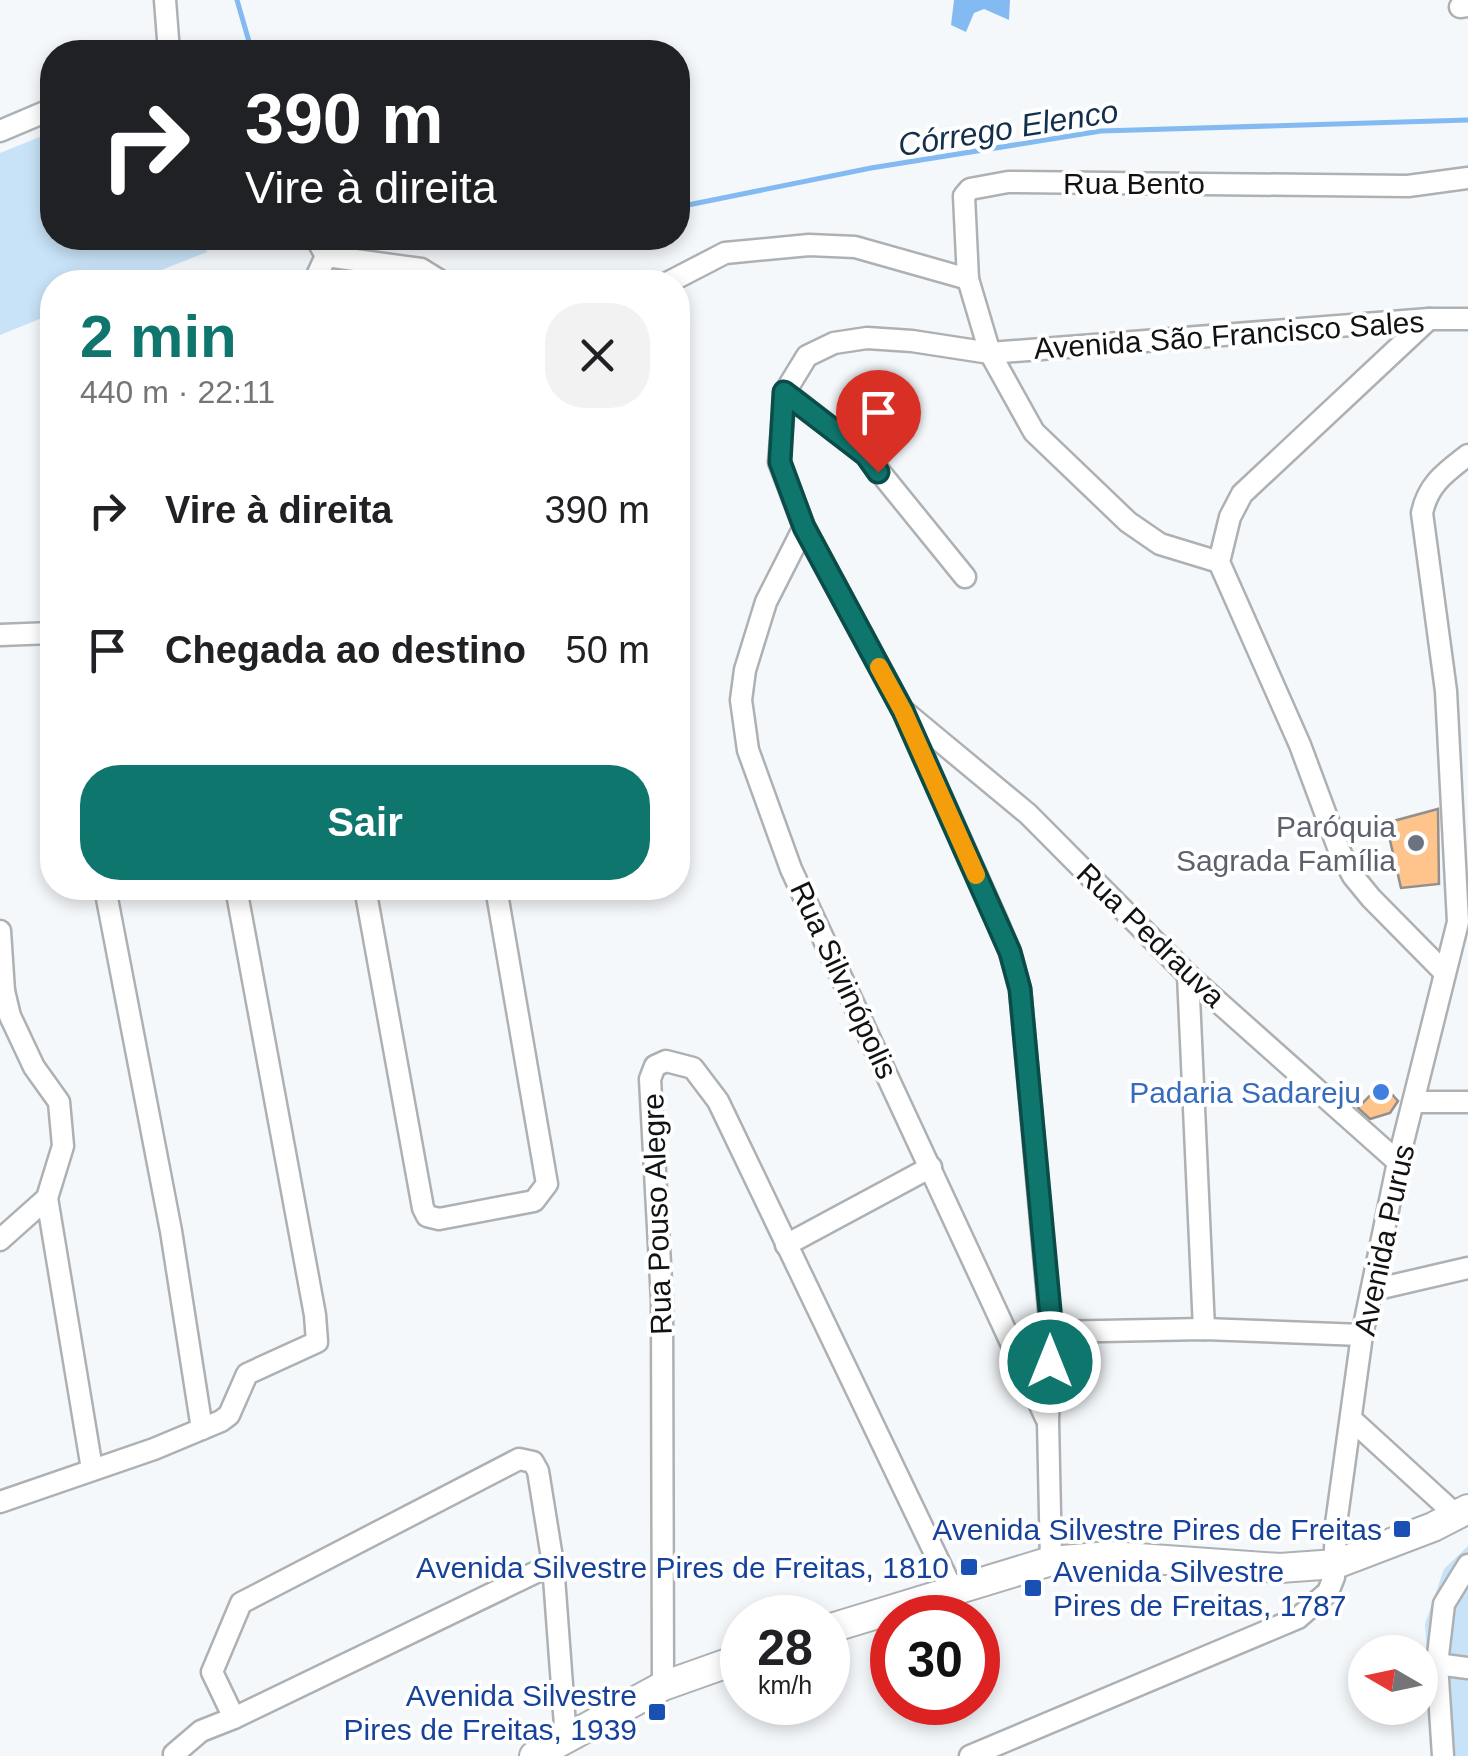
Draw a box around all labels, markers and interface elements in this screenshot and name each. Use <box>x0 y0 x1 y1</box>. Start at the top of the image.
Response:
icon: right <box>80 80 210 210</box>
text: 390 m <box>245 80 443 158</box>
water label: Córrego Elenco <box>895 93 1121 163</box>
text: Vire à direita <box>245 162 497 213</box>
street label: Rua Bento <box>1063 167 1205 200</box>
text: 2 min <box>80 303 237 370</box>
button: close <box>545 303 650 408</box>
street label: Avenida São Francisco Sales <box>1033 305 1425 365</box>
pin <box>836 370 921 473</box>
text: 440 m · 22:11 <box>80 374 275 410</box>
icon: arrive <box>851 385 906 440</box>
icon: right <box>80 483 135 538</box>
text: Vire à direita <box>165 489 392 531</box>
text: 390 m <box>544 489 650 531</box>
icon: arrive <box>80 623 135 678</box>
text: Chegada ao destino <box>165 629 526 671</box>
text: 50 m <box>566 629 650 671</box>
button: Sair <box>80 765 650 880</box>
place label: Paróquia Sagrada Família <box>1176 810 1396 877</box>
marker: Paróquia Sagrada Família <box>1405 832 1427 854</box>
street label: Rua Pedrauva <box>1071 857 1232 1014</box>
street label: Rua Silvinópolis <box>784 876 904 1084</box>
place label: Padaria Sadareju <box>1129 1076 1361 1109</box>
marker: Padaria Sadareju <box>1370 1081 1392 1103</box>
street label: Rua Pouso Alegre <box>636 1093 678 1335</box>
street label: Avenida Purus <box>1348 1141 1420 1339</box>
position arrow <box>998 1310 1102 1414</box>
place label: Avenida Silvestre Pires de Freitas <box>932 1513 1382 1546</box>
marker: Avenida Silvestre Pires de Freitas <box>1391 1518 1413 1540</box>
place label: Avenida Silvestre Pires de Freitas, 1810 <box>416 1551 949 1584</box>
place label: Avenida Silvestre Pires de Freitas, 1787 <box>1053 1555 1346 1622</box>
marker: Avenida Silvestre Pires de Freitas, 1810 <box>958 1556 980 1578</box>
marker: Avenida Silvestre Pires de Freitas, 1787 <box>1022 1577 1044 1599</box>
speed limit sign: 30 <box>870 1595 1000 1725</box>
text: 28 <box>757 1620 813 1676</box>
north arrow <box>1348 1635 1438 1725</box>
map controls <box>1348 1635 1438 1725</box>
text: km/h <box>758 1671 812 1699</box>
place label: Avenida Silvestre Pires de Freitas, 1939 <box>344 1679 637 1746</box>
marker: Avenida Silvestre Pires de Freitas, 1939 <box>646 1701 668 1723</box>

